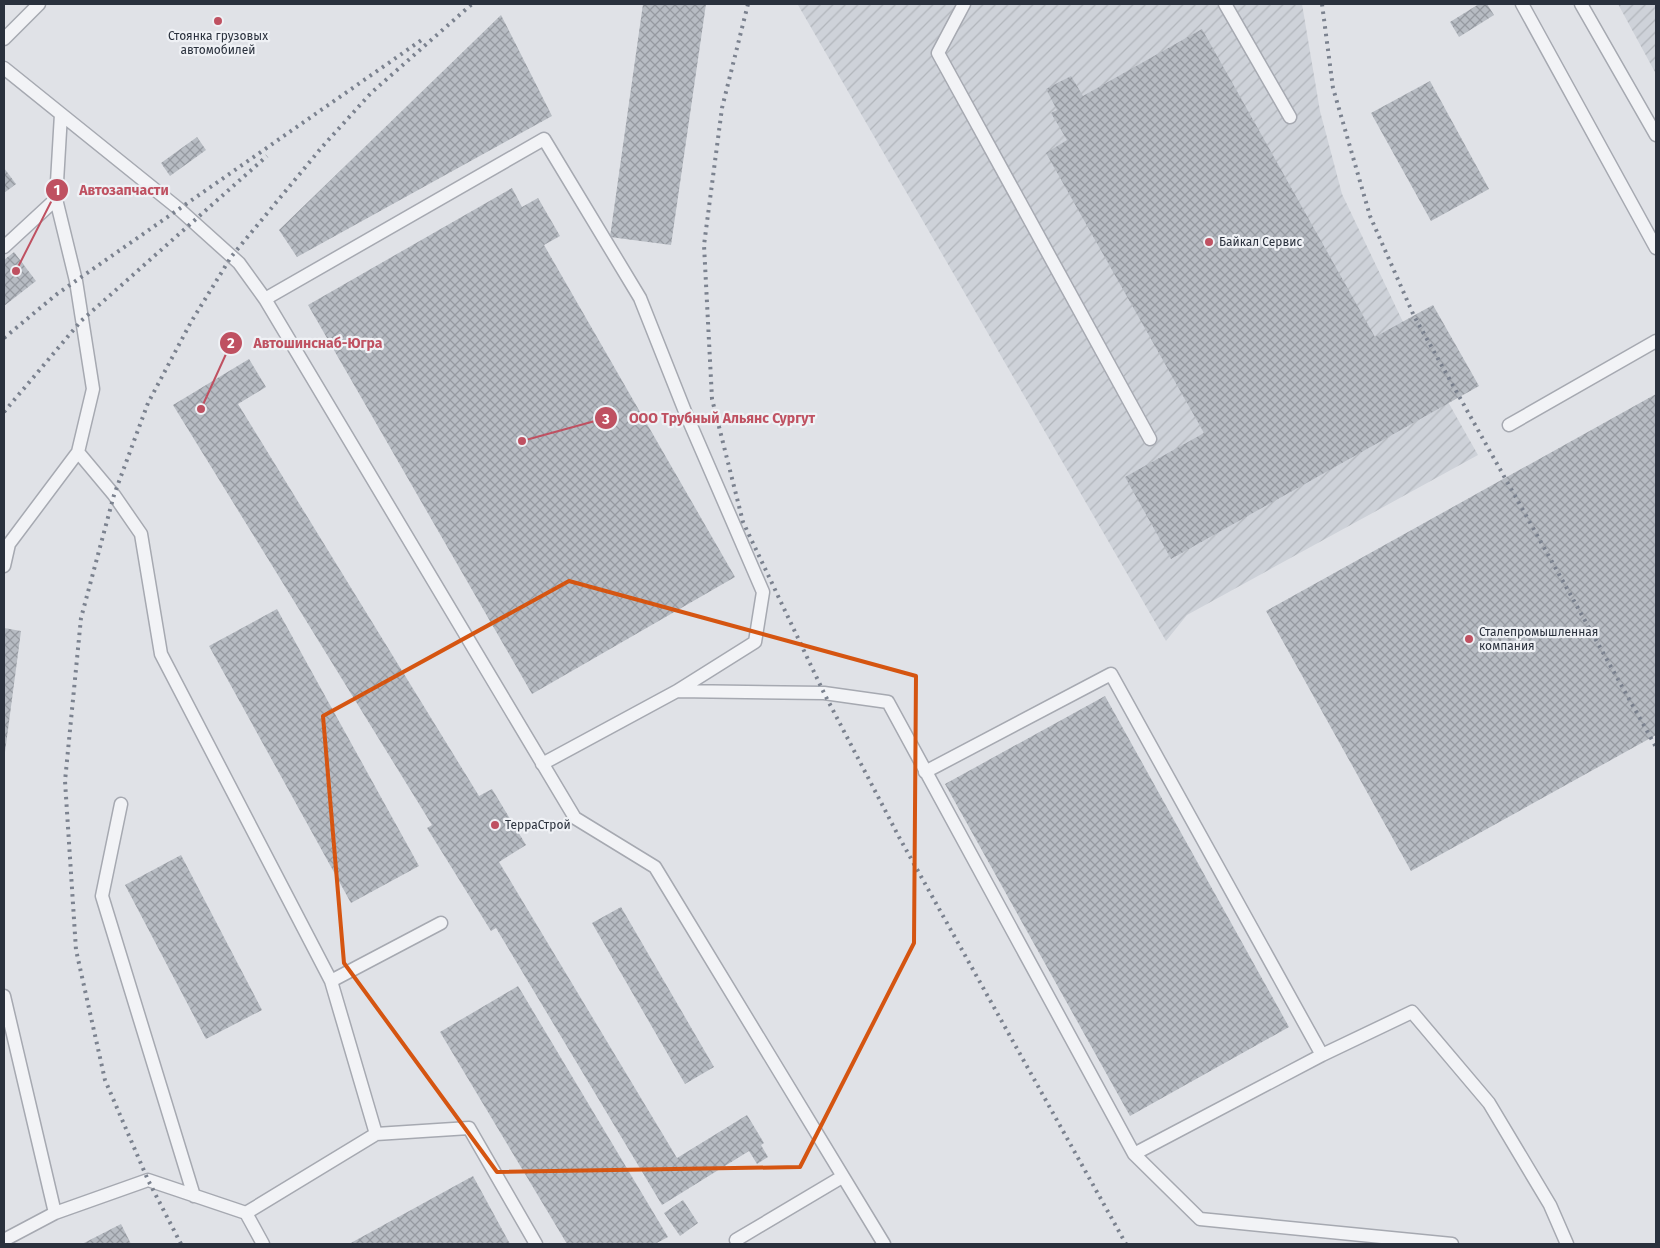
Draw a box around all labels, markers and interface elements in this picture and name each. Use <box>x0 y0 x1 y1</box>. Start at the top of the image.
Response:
marker: Стоянка грузовых автомобилей <box>212 15 224 27</box>
place label: Стоянка грузовых автомобилей <box>168 29 268 57</box>
callout: Автозапчасти <box>45 175 179 204</box>
text: 1 <box>54 181 60 199</box>
text: Автозапчасти <box>78 182 169 199</box>
place label: Байкал Сервис <box>1219 235 1302 249</box>
marker: Байкал Сервис <box>1203 236 1215 248</box>
callout: Автошинснаб-Югра <box>218 328 392 357</box>
text: 2 <box>227 334 235 352</box>
text: Автошинснаб-Югра <box>253 335 383 352</box>
callout: ООО Трубный Альянс Сургут <box>594 404 825 433</box>
text: 3 <box>601 410 610 428</box>
text: ООО Трубный Альянс Сургут <box>629 410 815 427</box>
place label: Сталепромышленная компания <box>1479 625 1599 653</box>
marker: Сталепромышленная компания <box>1463 633 1475 645</box>
place label: ТерраСтрой <box>505 818 571 832</box>
marker: ТерраСтрой <box>489 819 501 831</box>

